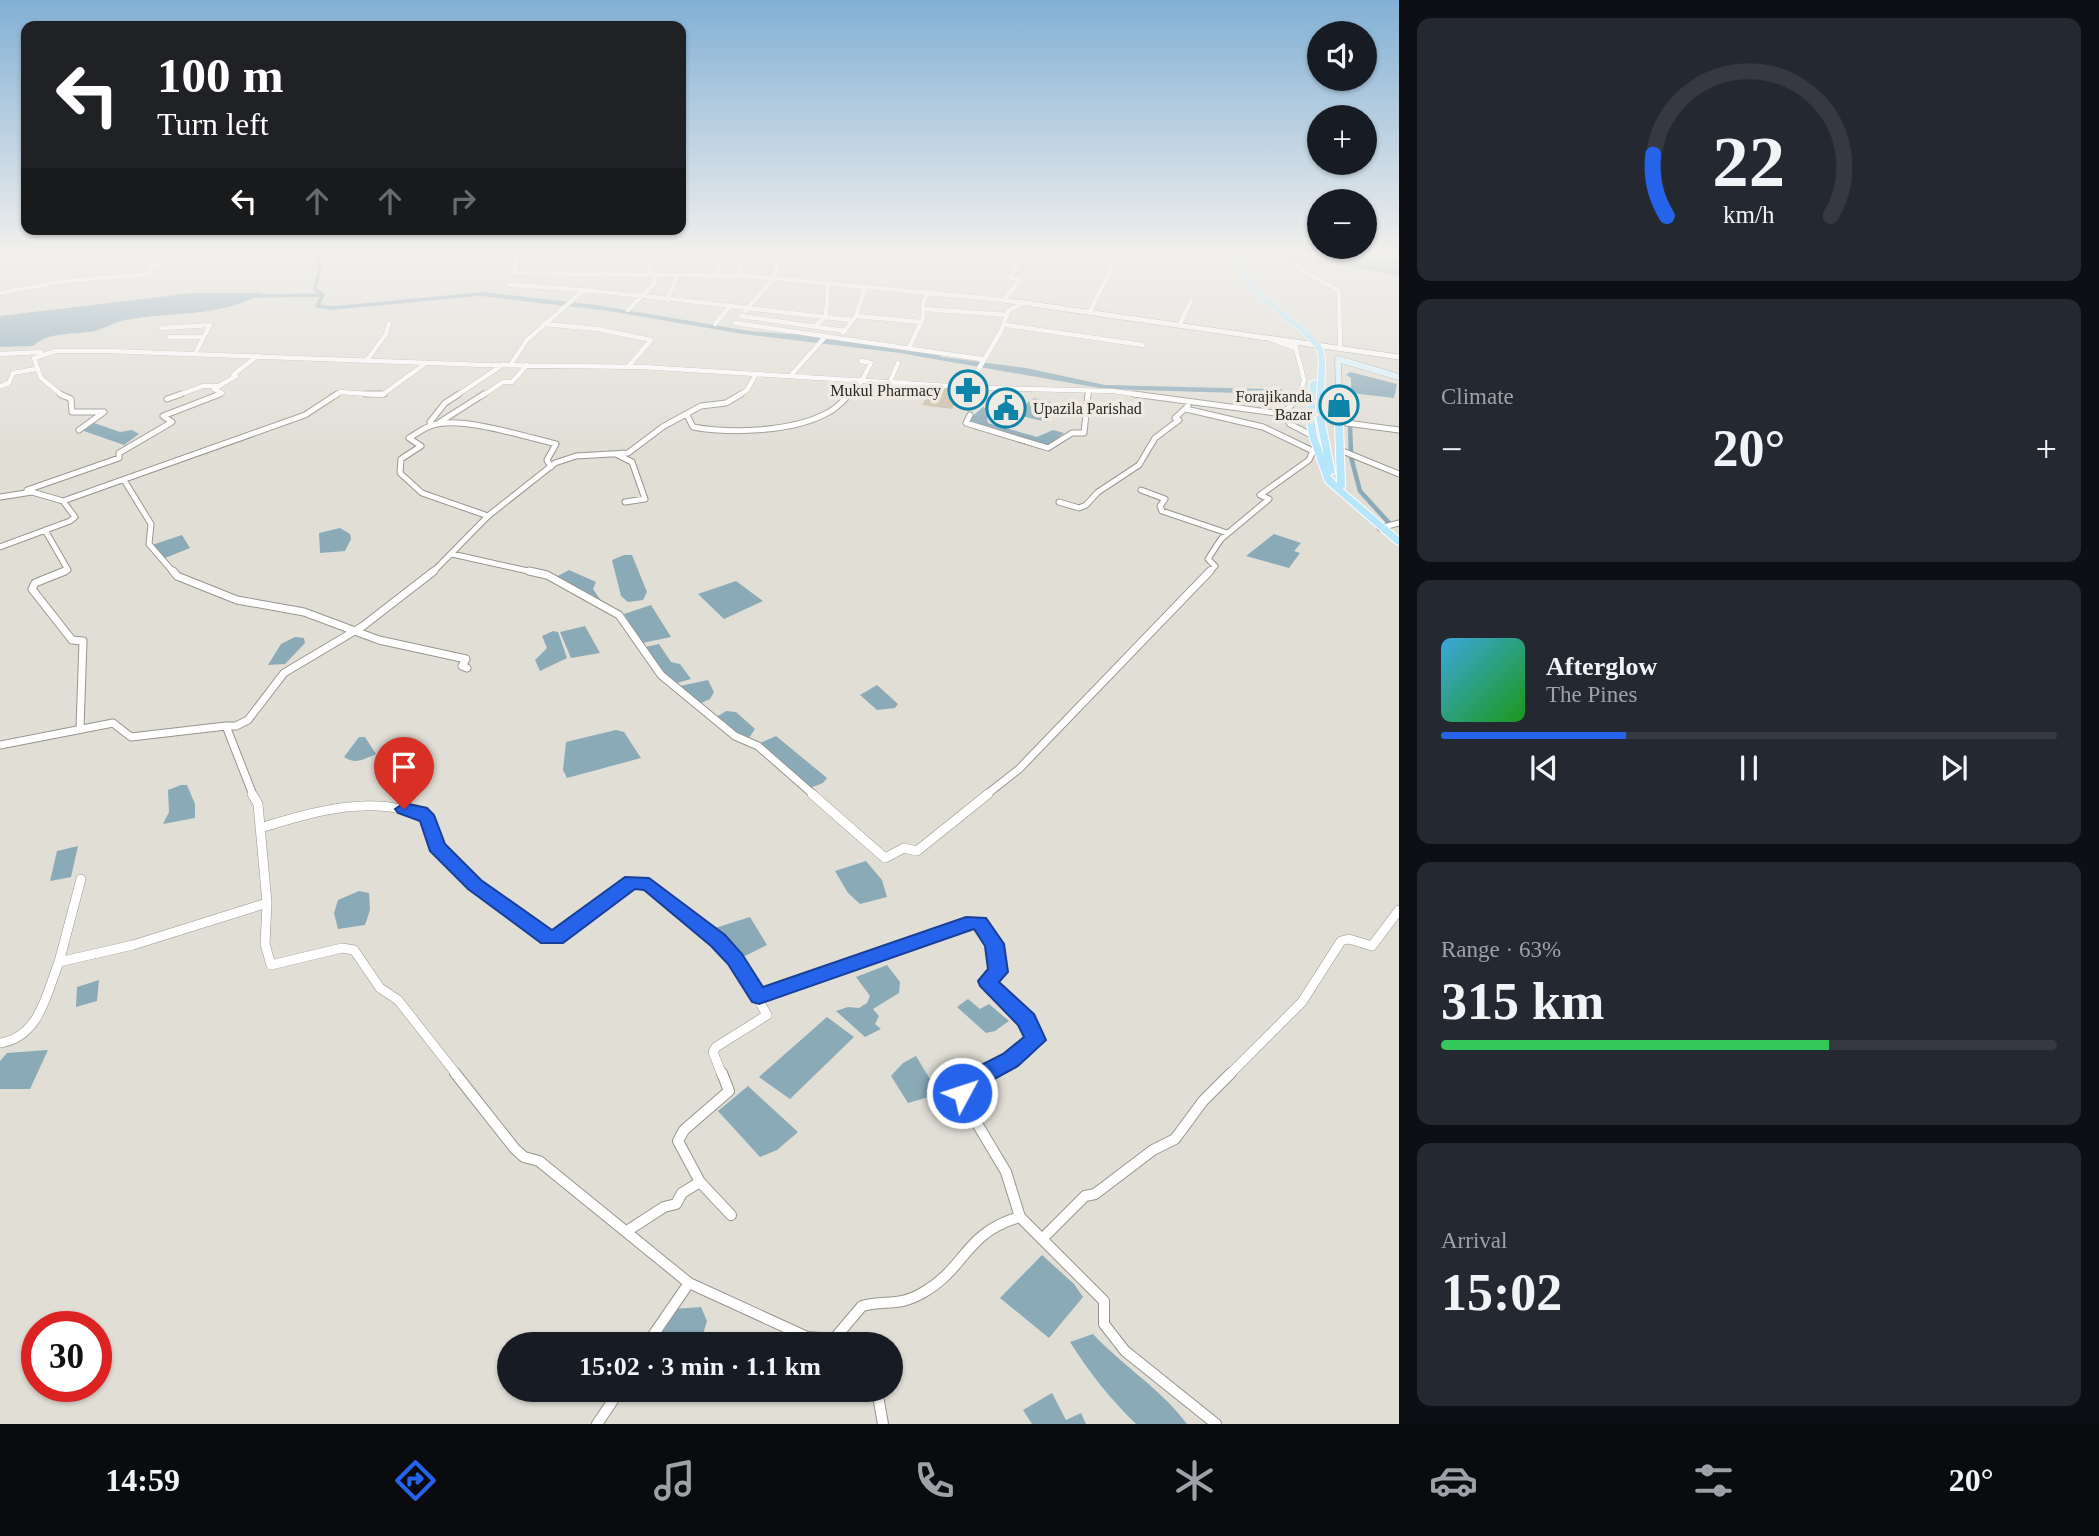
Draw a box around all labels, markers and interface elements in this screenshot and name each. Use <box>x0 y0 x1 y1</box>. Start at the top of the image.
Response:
map controls <box>1307 21 1377 259</box>
button: sound <box>1307 21 1377 91</box>
text: 100 m <box>157 48 284 103</box>
icon: left <box>42 49 133 140</box>
button: + <box>1307 105 1377 175</box>
text: Turn left <box>157 106 269 142</box>
text: 22 <box>1713 121 1785 202</box>
icon: left <box>225 182 263 220</box>
icon: ahead <box>298 182 336 220</box>
icon: ahead <box>371 182 409 220</box>
icon: right <box>444 182 482 220</box>
button: − <box>1307 189 1377 259</box>
text: km/h <box>1723 200 1775 227</box>
pharmacy icon: Mukul Pharmacy <box>947 369 989 411</box>
place label: Mukul Pharmacy <box>830 382 941 400</box>
shop icon: Forajikanda Bazar <box>1318 384 1360 426</box>
text: Climate <box>1441 384 1514 409</box>
public building icon: Upazila Parishad <box>985 387 1027 429</box>
place label: Forajikanda Bazar <box>1236 388 1313 423</box>
place label: Upazila Parishad <box>1033 400 1142 418</box>
text: 20° <box>1713 420 1785 477</box>
text: − <box>1441 428 1462 470</box>
text: + <box>2036 428 2057 470</box>
text: Afterglow <box>1546 652 1657 681</box>
text: The Pines <box>1546 682 1637 707</box>
pin <box>374 737 434 809</box>
icon: arrive <box>385 748 423 786</box>
icon: previous <box>1525 749 1563 787</box>
icon: pause <box>1730 749 1768 787</box>
icon: next <box>1935 749 1973 787</box>
text: Range · 63% <box>1441 937 1561 962</box>
text: 315 km <box>1441 973 1604 1030</box>
position arrow <box>925 1056 999 1130</box>
text: Arrival <box>1441 1228 1507 1253</box>
text: 15:02 <box>1441 1264 1562 1321</box>
speed limit sign: 30 <box>21 1311 112 1402</box>
text: 15:02 · 3 min · 1.1 km <box>579 1352 821 1381</box>
icon: directions <box>391 1456 440 1505</box>
icon: music <box>650 1456 699 1505</box>
icon: phone <box>910 1456 959 1505</box>
icon: climate <box>1170 1456 1219 1505</box>
icon: car <box>1429 1456 1478 1505</box>
icon: filters <box>1689 1456 1738 1505</box>
text: 14:59 <box>105 1462 180 1498</box>
text: 20° <box>1949 1462 1994 1498</box>

